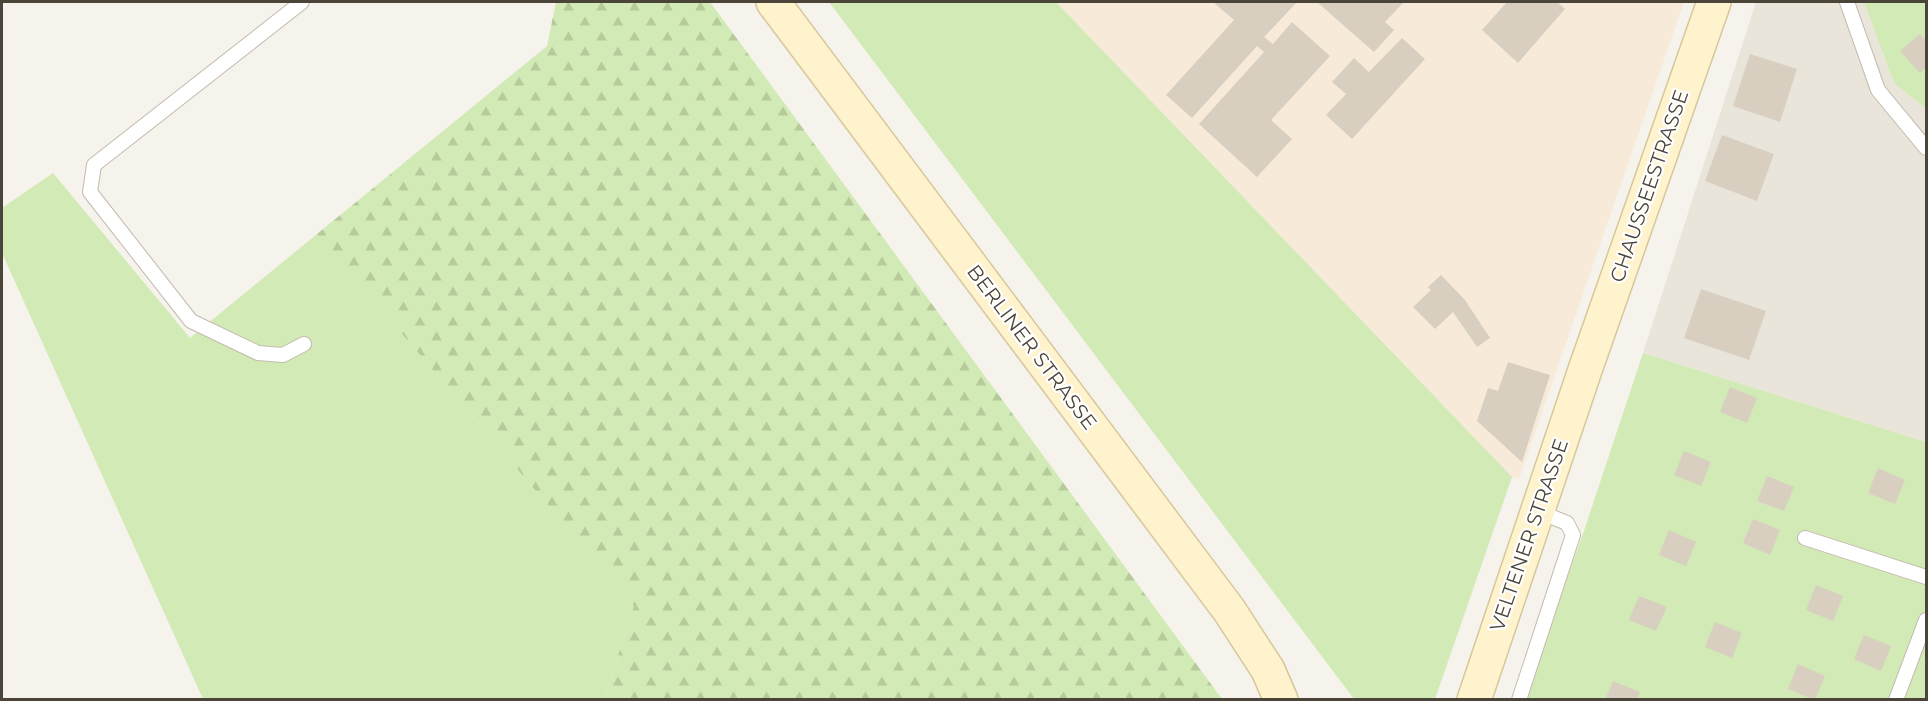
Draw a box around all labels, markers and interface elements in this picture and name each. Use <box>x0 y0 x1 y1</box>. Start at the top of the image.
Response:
street label: CHAUSSEESTRASSE <box>1605 87 1693 285</box>
street label: BERLINER STRASSE <box>962 260 1102 434</box>
street label: VELTENER STRASSE <box>1485 436 1573 634</box>

